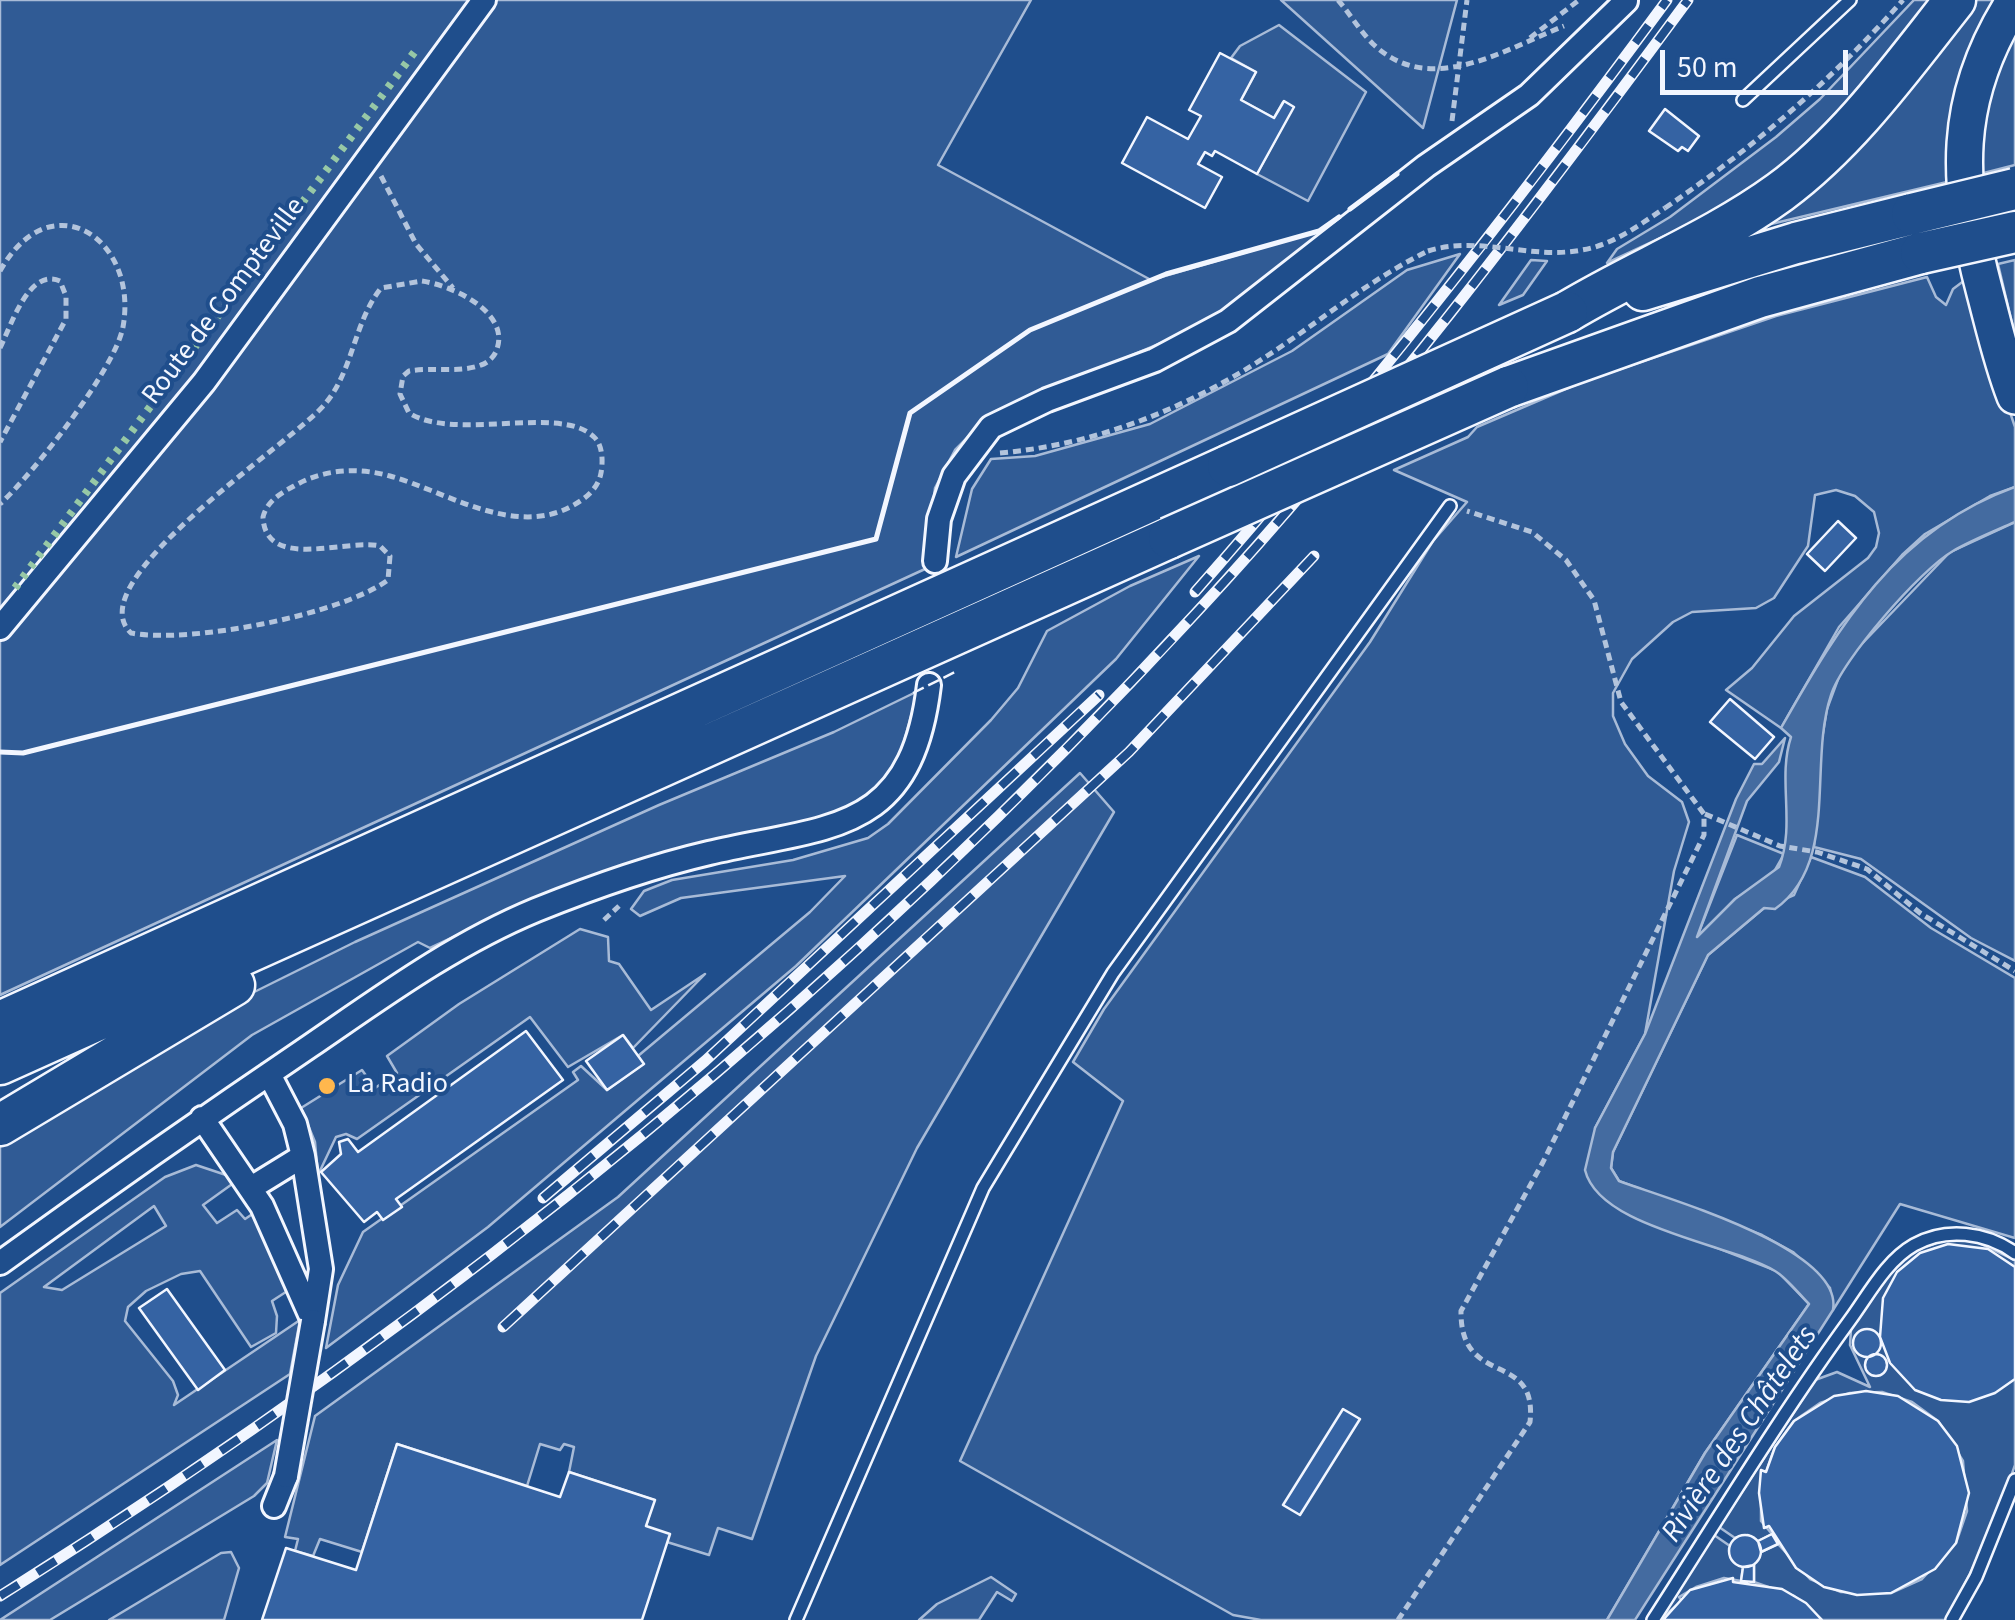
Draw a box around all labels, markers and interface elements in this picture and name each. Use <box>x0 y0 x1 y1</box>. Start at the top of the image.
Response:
scale bar <box>1665 30 1852 92</box>
text: 50 m <box>1677 46 1738 89</box>
street label: Route de Compteville <box>136 192 314 412</box>
place label: La Radio <box>347 1069 448 1103</box>
marker: La Radio <box>316 1075 338 1097</box>
water label: Rivière des Châtelets <box>1655 1320 1827 1550</box>

